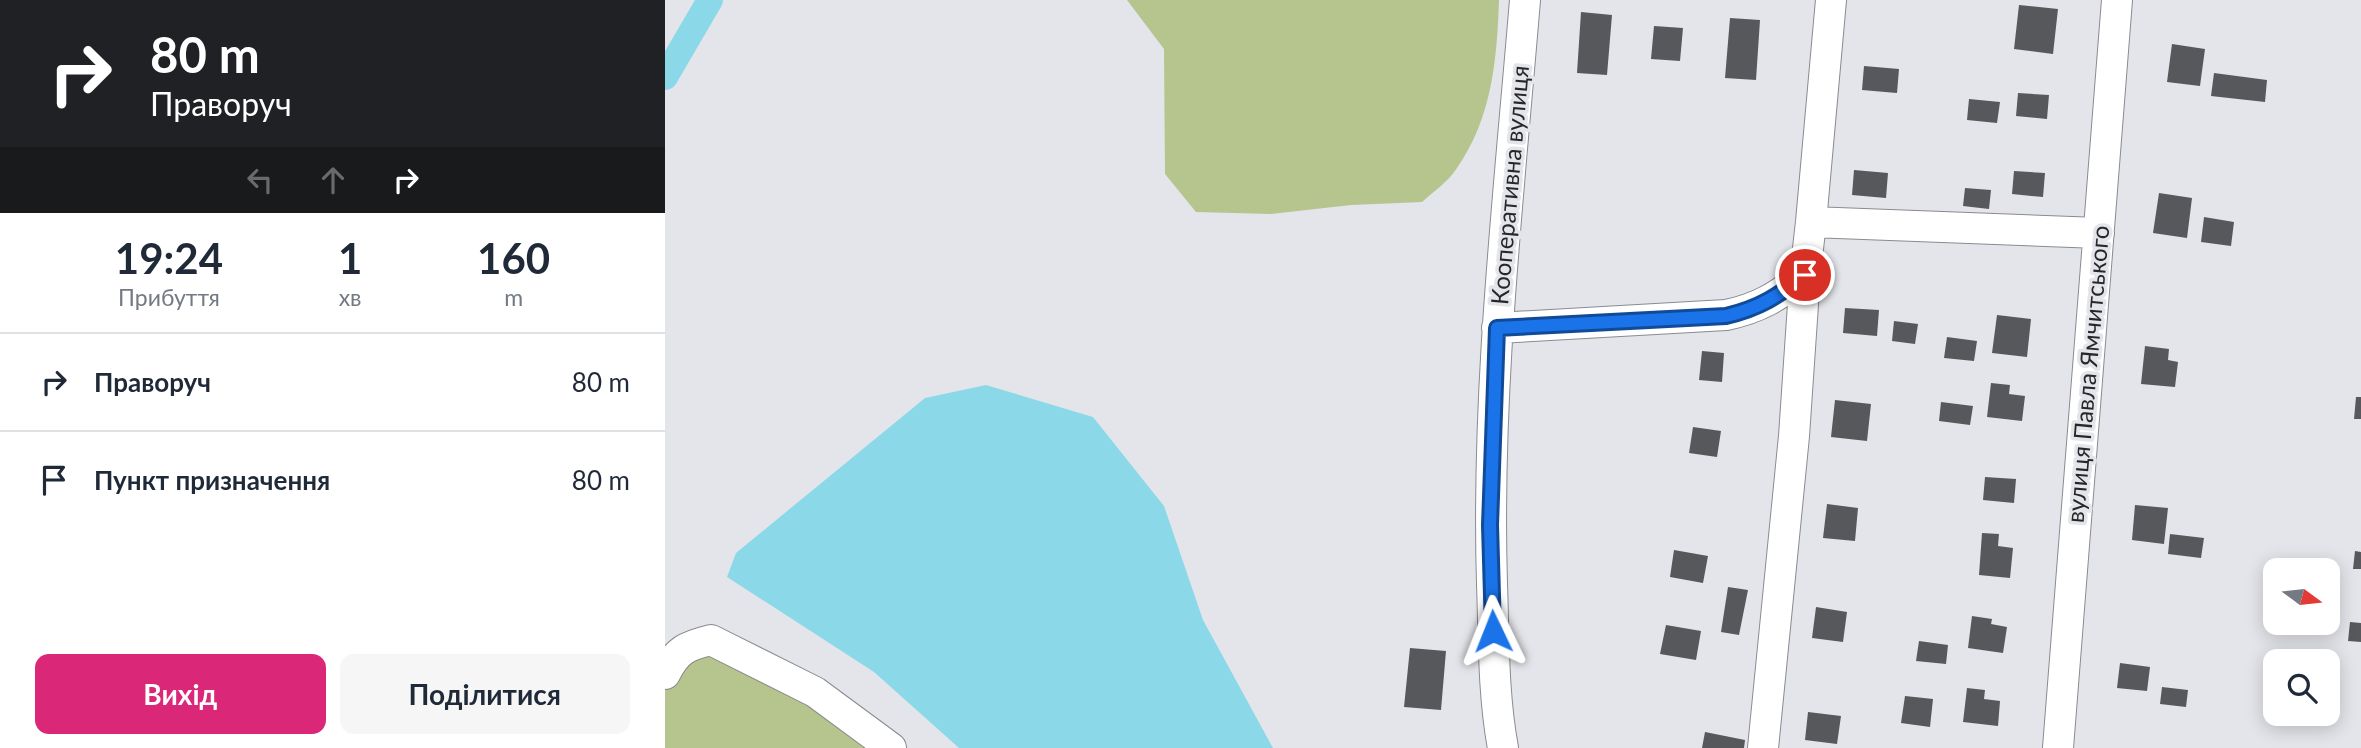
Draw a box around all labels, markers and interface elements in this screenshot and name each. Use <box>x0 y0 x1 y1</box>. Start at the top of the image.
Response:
text: 80 m <box>150 25 260 83</box>
icon: right <box>35 28 126 119</box>
street label: Кооперативна вулиця <box>1484 64 1534 306</box>
text: Праворуч <box>150 84 292 123</box>
icon: left <box>241 161 279 199</box>
icon: ahead <box>314 161 352 199</box>
icon: right <box>387 161 425 199</box>
street label: вулиця Павла Ямчитського <box>2060 224 2114 524</box>
text: 19:24 <box>115 233 223 283</box>
text: 1 <box>338 233 362 283</box>
text: 160 <box>477 233 550 283</box>
pin <box>1775 245 1835 305</box>
icon: arrive <box>1786 256 1824 294</box>
text: Прибуття <box>118 283 220 311</box>
text: хв <box>339 283 362 311</box>
text: m <box>504 283 523 311</box>
icon: right <box>35 363 73 401</box>
text: Праворуч <box>94 366 211 398</box>
text: 80 m <box>572 366 630 398</box>
icon: arrive <box>35 461 73 499</box>
text: Пункт призначення <box>94 464 330 496</box>
text: 80 m <box>572 464 630 496</box>
north arrow <box>2263 558 2340 635</box>
map controls <box>2263 558 2340 726</box>
position arrow <box>1456 594 1530 668</box>
button: search <box>2263 649 2340 726</box>
button: Вихід <box>35 654 326 734</box>
button: Поділитися <box>340 654 630 734</box>

